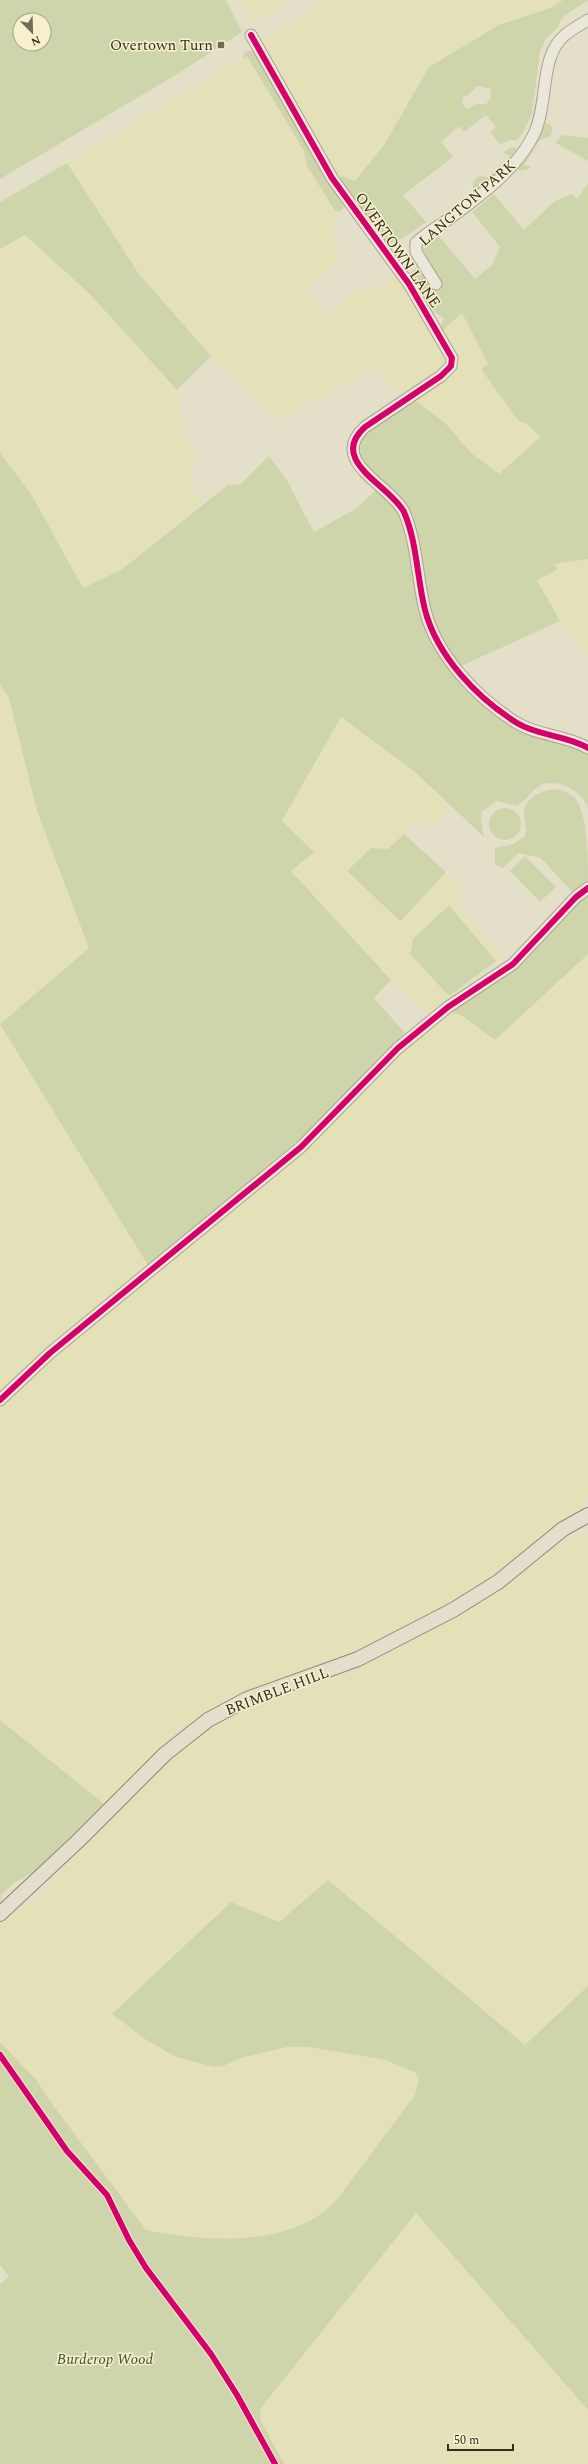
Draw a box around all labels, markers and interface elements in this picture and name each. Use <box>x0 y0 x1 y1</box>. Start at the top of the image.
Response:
north arrow <box>12 12 52 52</box>
text: N <box>28 31 43 50</box>
place label: Overtown Turn <box>110 34 213 57</box>
marker: Overtown Turn <box>216 40 226 50</box>
street label: LANGTON PARK <box>414 154 521 252</box>
street label: OVERTOWN LANE <box>349 188 446 313</box>
street label: BRIMBLE HILL <box>222 1661 332 1722</box>
park label: Burderop Wood <box>57 2348 153 2371</box>
scale bar <box>448 2426 513 2452</box>
text: 50 m <box>454 2431 479 2450</box>

